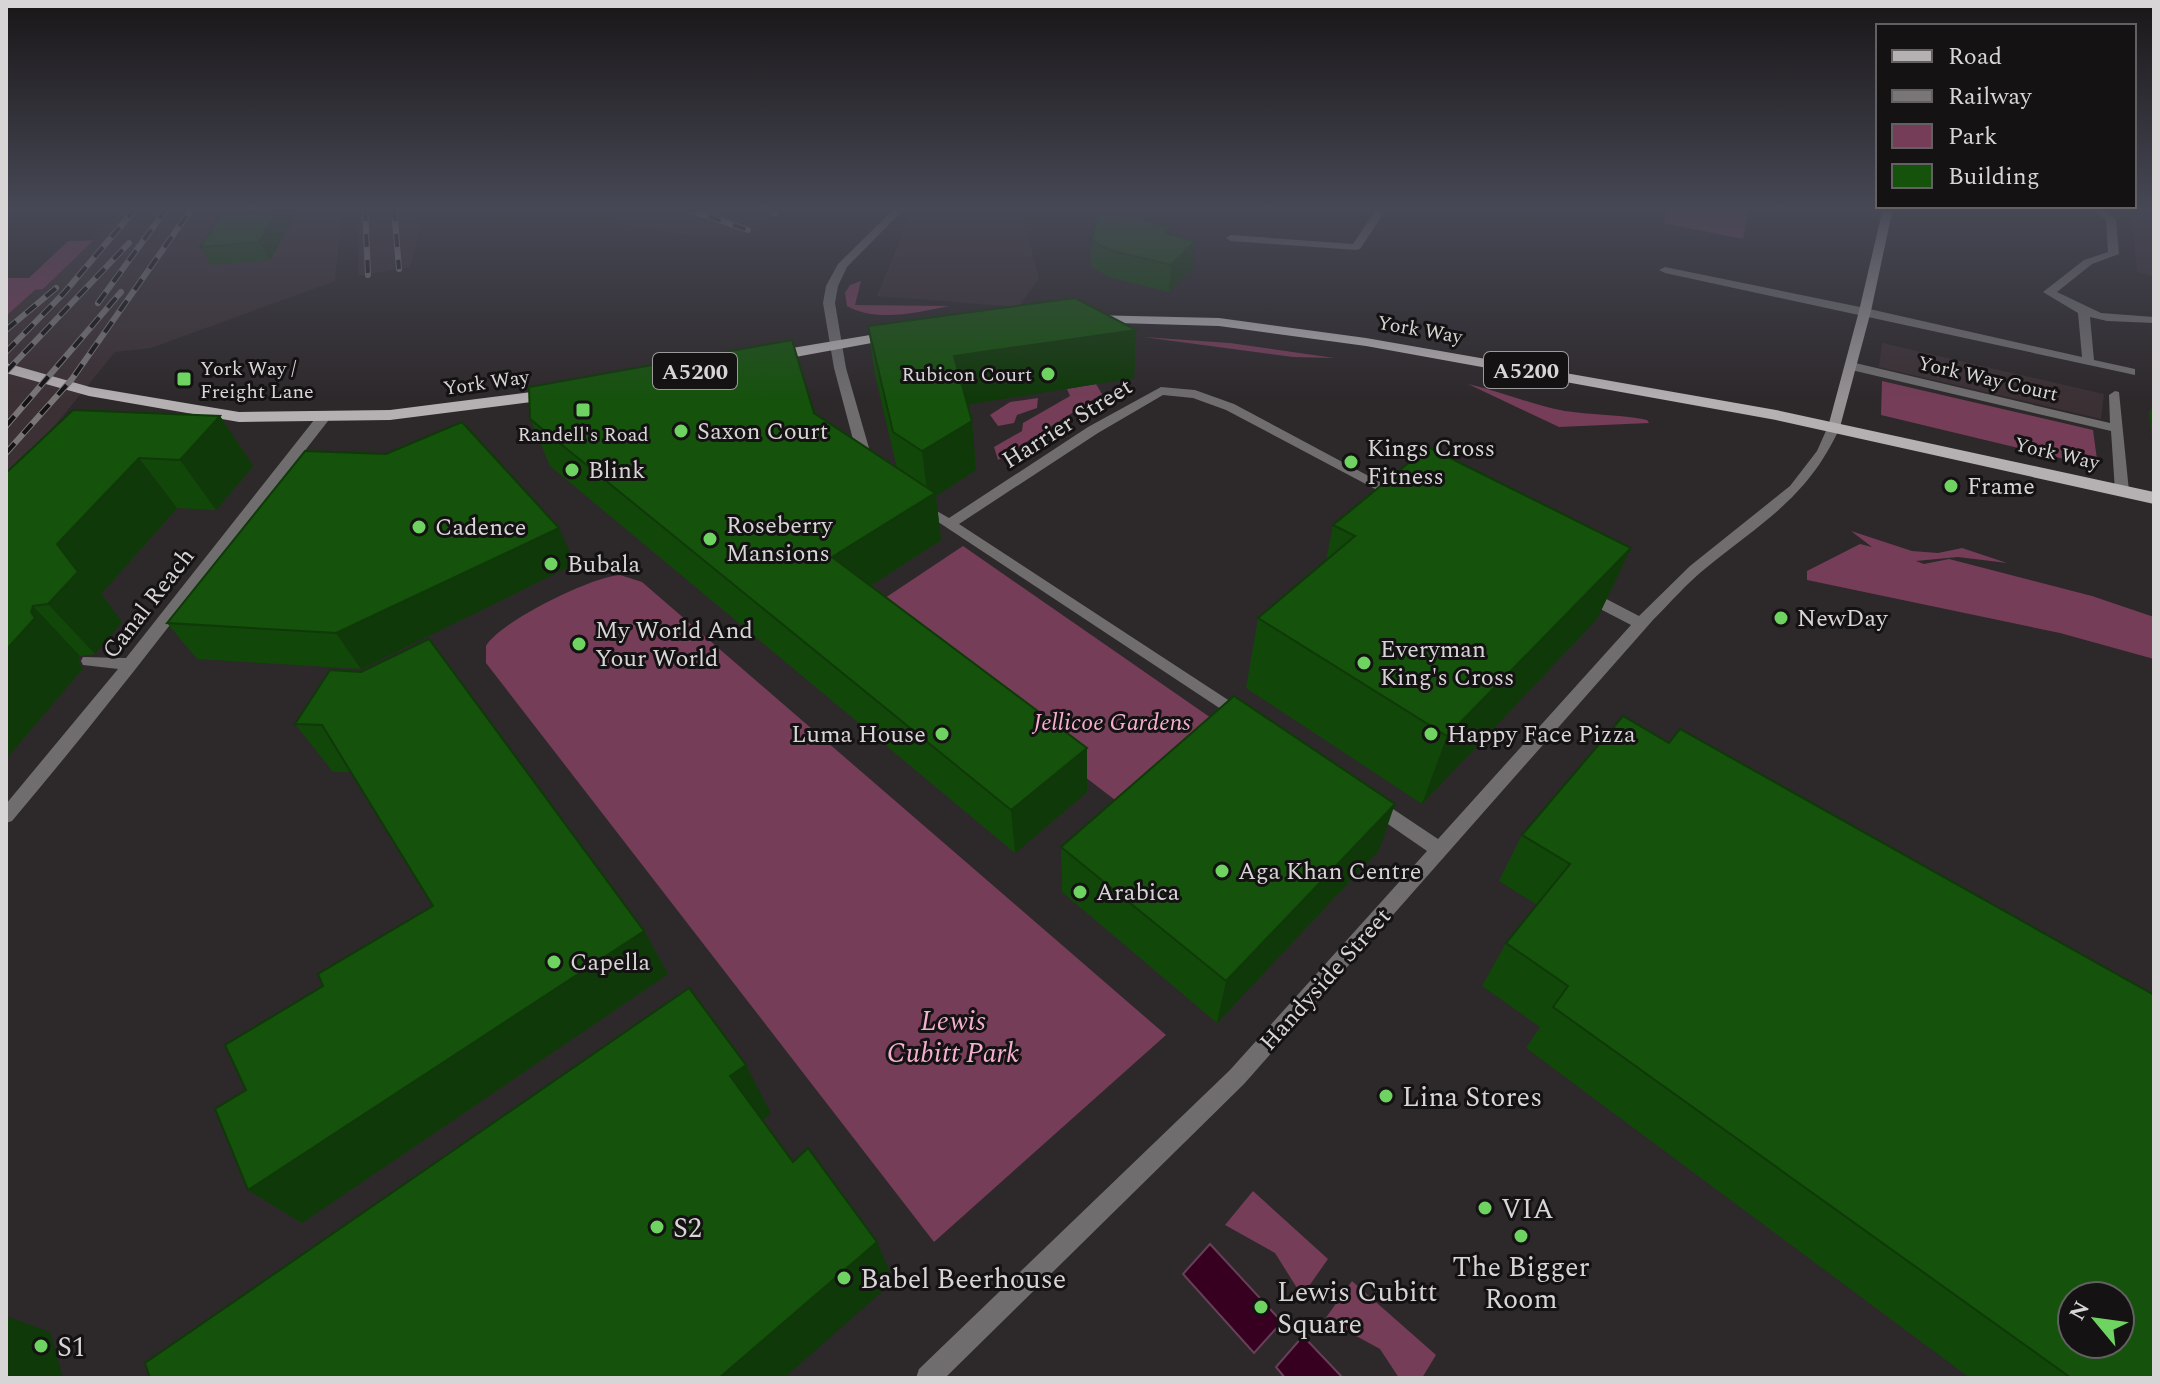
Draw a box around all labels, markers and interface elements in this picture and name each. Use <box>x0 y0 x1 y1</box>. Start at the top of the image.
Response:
legend <box>1876 24 2136 208</box>
text: Road <box>1948 39 2002 75</box>
text: Railway <box>1948 79 2033 115</box>
text: Park <box>1948 119 1998 155</box>
text: Building <box>1948 159 2040 195</box>
street label: York Way <box>1375 308 1466 352</box>
street label: York Way Court <box>1915 348 2061 410</box>
road number: A5200 <box>1484 352 1568 388</box>
road number: A5200 <box>653 353 737 389</box>
place label: York Way / Freight Lane <box>200 354 314 407</box>
place label: Rubicon Court <box>902 360 1032 390</box>
street label: York Way <box>441 362 532 404</box>
marker: Rubicon Court <box>1039 365 1057 383</box>
street label: Harrier Street <box>995 369 1140 478</box>
marker: York Way / Freight Lane <box>175 370 193 388</box>
marker: Randell's Road <box>574 401 592 419</box>
place label: Saxon Court <box>697 414 828 450</box>
place label: Randell's Road <box>517 420 649 450</box>
marker: Saxon Court <box>672 422 690 440</box>
street label: York Way <box>2011 430 2104 479</box>
place label: Kings Cross Fitness <box>1367 431 1495 495</box>
place label: Blink <box>588 453 645 489</box>
marker: Kings Cross Fitness <box>1342 453 1360 471</box>
marker: Blink <box>563 461 581 479</box>
place label: Frame <box>1967 469 2035 505</box>
marker: Frame <box>1942 477 1960 495</box>
place label: Roseberry Mansions <box>726 508 834 572</box>
place label: Cadence <box>435 510 526 546</box>
marker: Cadence <box>410 518 428 536</box>
marker: Roseberry Mansions <box>701 530 719 548</box>
street label: Canal Reach <box>94 540 204 667</box>
place label: Bubala <box>567 547 640 583</box>
marker: Bubala <box>542 555 560 573</box>
place label: NewDay <box>1797 601 1889 637</box>
marker: NewDay <box>1772 609 1790 627</box>
place label: My World And Your World <box>595 613 753 677</box>
place label: Everyman King's Cross <box>1380 632 1514 696</box>
marker: My World And Your World <box>570 635 588 653</box>
marker: Everyman King's Cross <box>1355 654 1373 672</box>
park label: Jellicoe Gardens <box>1031 705 1191 741</box>
place label: Luma House <box>791 717 926 753</box>
place label: Happy Face Pizza <box>1447 717 1636 753</box>
marker: Luma House <box>933 725 951 743</box>
marker: Happy Face Pizza <box>1422 725 1440 743</box>
place label: Aga Khan Centre <box>1238 854 1421 890</box>
marker: Aga Khan Centre <box>1213 862 1231 880</box>
place label: Arabica <box>1096 875 1180 911</box>
marker: Arabica <box>1071 883 1089 901</box>
street label: Handyside Street <box>1251 900 1400 1059</box>
place label: Capella <box>570 945 651 981</box>
marker: Capella <box>545 953 563 971</box>
park label: Lewis Cubitt Park <box>887 1000 1019 1075</box>
place label: Lina Stores <box>1402 1076 1542 1119</box>
marker: Lina Stores <box>1377 1087 1395 1105</box>
place label: VIA <box>1501 1188 1554 1231</box>
marker: VIA <box>1476 1199 1494 1217</box>
place label: S2 <box>673 1207 702 1250</box>
marker: S2 <box>648 1218 666 1236</box>
marker: The Bigger Room <box>1512 1227 1530 1245</box>
place label: The Bigger Room <box>1452 1246 1590 1321</box>
place label: Babel Beerhouse <box>860 1258 1066 1301</box>
marker: Babel Beerhouse <box>835 1269 853 1287</box>
place label: Lewis Cubitt Square <box>1277 1271 1438 1346</box>
north arrow <box>2056 1280 2136 1360</box>
text: N <box>2061 1295 2099 1327</box>
marker: Lewis Cubitt Square <box>1252 1298 1270 1316</box>
place label: S1 <box>57 1326 86 1369</box>
marker: S1 <box>32 1337 50 1355</box>

